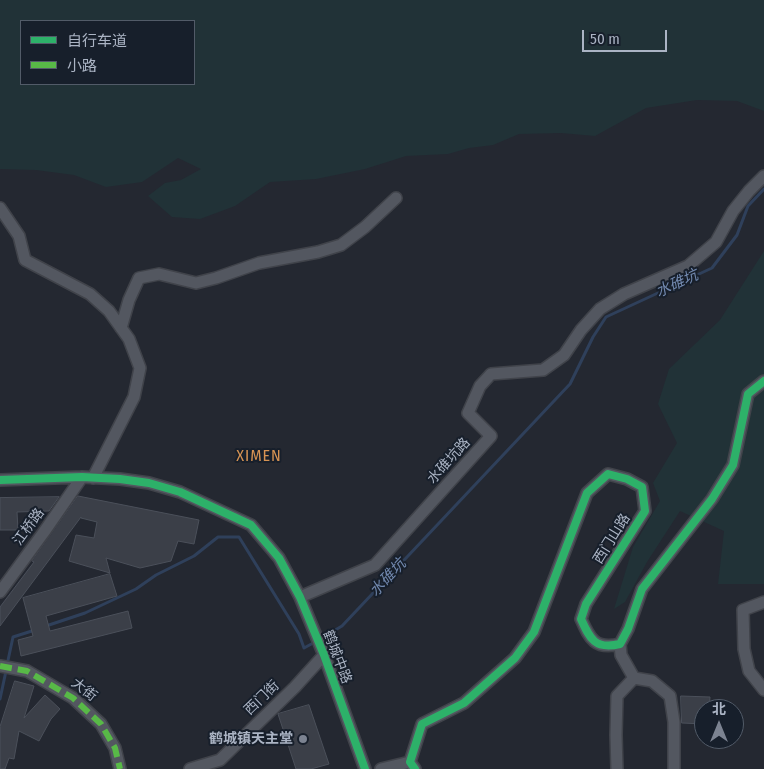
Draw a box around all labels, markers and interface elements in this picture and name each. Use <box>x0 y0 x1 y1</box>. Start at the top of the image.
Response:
legend <box>20 20 195 85</box>
scale bar <box>584 20 669 52</box>
text: 50 m <box>590 30 620 48</box>
text: 自行车道 <box>67 32 127 50</box>
text: 小路 <box>67 57 97 75</box>
water label: 水碓坑 <box>653 266 701 302</box>
street label: 水碓坑路 <box>424 435 474 487</box>
district label: XIMEN <box>236 447 282 467</box>
street label: 江桥路 <box>10 505 48 549</box>
street label: 西门山路 <box>590 511 634 567</box>
water label: 水碓坑 <box>366 555 410 601</box>
street label: 鹤城中路 <box>319 628 355 686</box>
street label: 大街 <box>68 675 100 705</box>
street label: 西门街 <box>241 677 283 719</box>
north arrow <box>694 699 744 749</box>
text: 北 <box>712 701 726 718</box>
place label: 鹤城镇天主堂 <box>209 731 293 747</box>
marker: 鹤城镇天主堂 <box>297 733 309 745</box>

